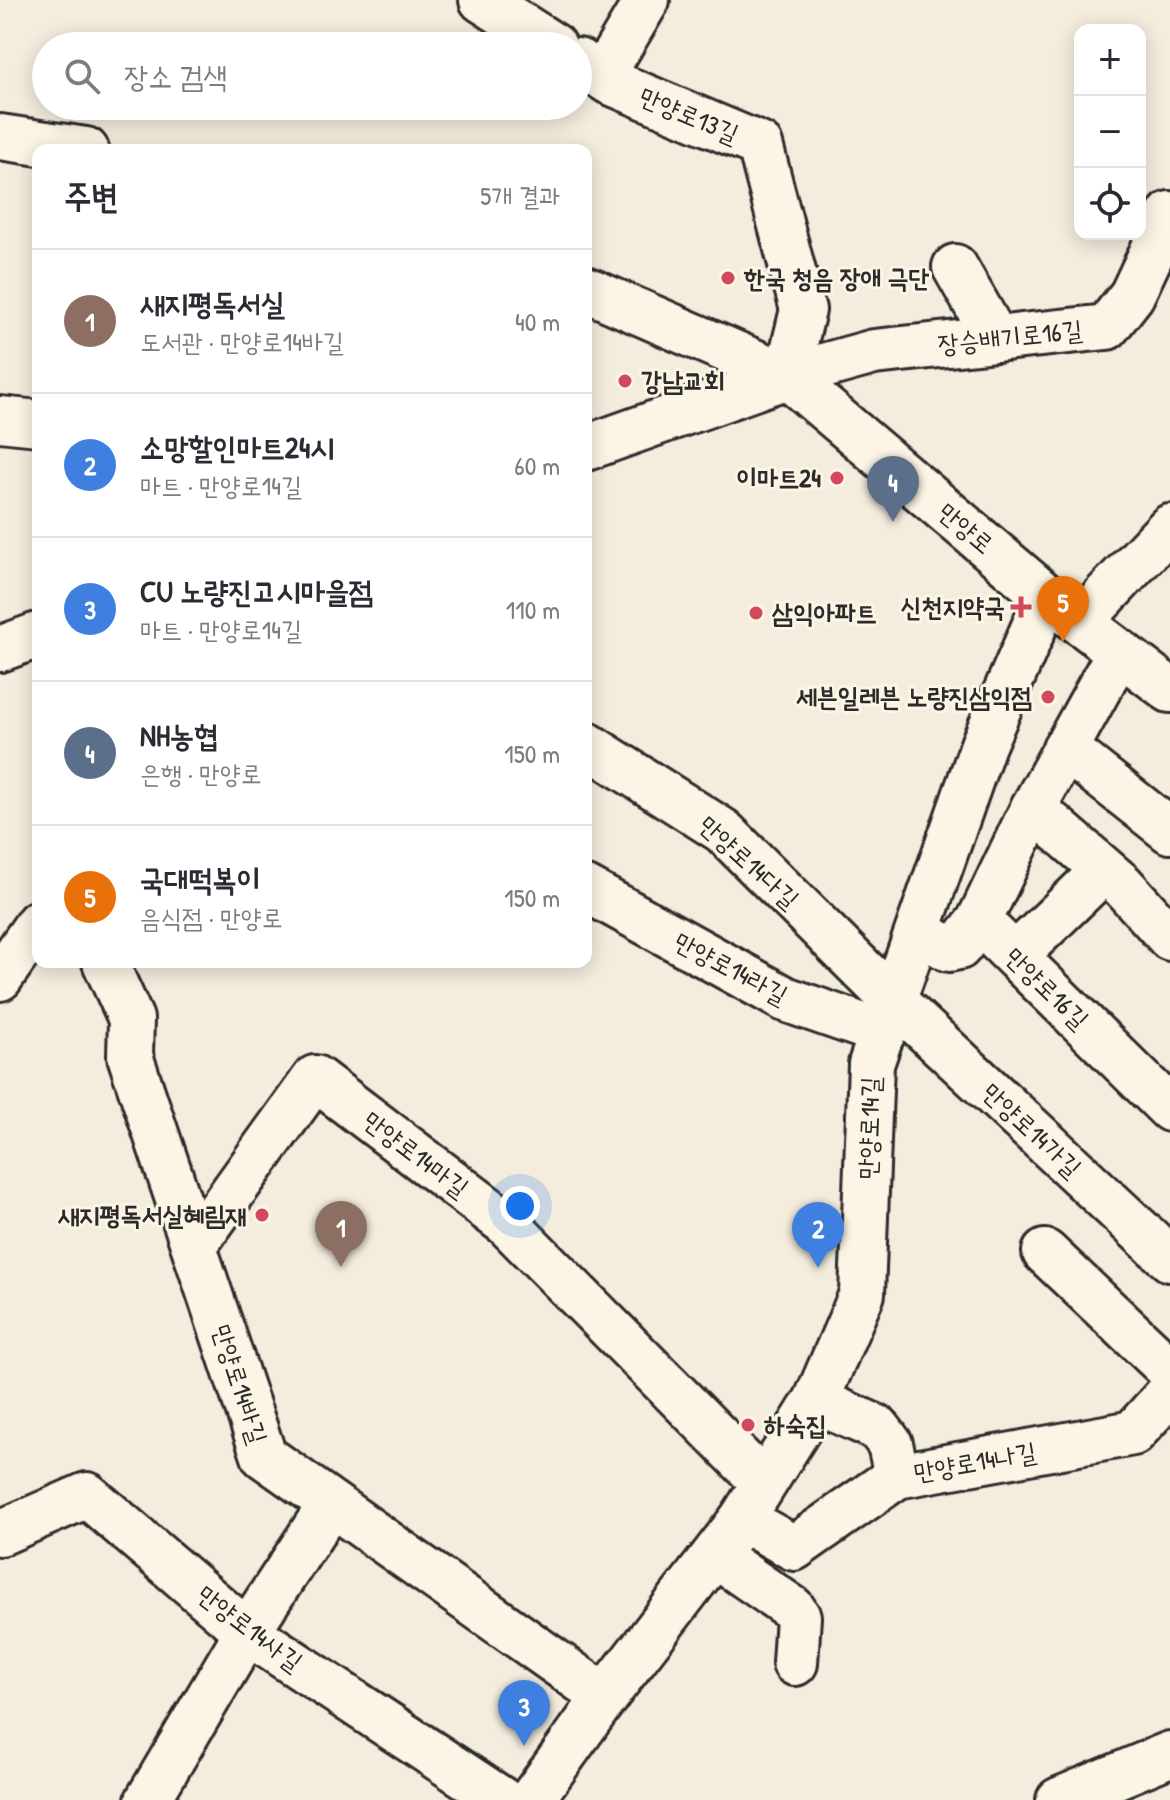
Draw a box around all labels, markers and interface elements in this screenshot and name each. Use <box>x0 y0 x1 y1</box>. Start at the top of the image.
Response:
map controls <box>1074 24 1146 240</box>
button: + <box>1074 24 1146 96</box>
search box <box>32 32 592 120</box>
icon: search <box>60 54 104 98</box>
text: 장소 검색 <box>124 56 227 96</box>
street label: 만양로13길 <box>634 78 744 151</box>
button: − <box>1074 96 1146 168</box>
button: locate <box>1074 168 1146 240</box>
text: 주변 <box>64 173 119 219</box>
text: 5개 결과 <box>480 178 560 213</box>
place label: 한국 청음 장애 극단 <box>743 260 929 295</box>
marker: 한국 청음 장애 극단 <box>719 269 737 287</box>
text: 새지평독서실 <box>140 283 285 323</box>
text: 1 <box>85 304 95 339</box>
text: 40 m <box>515 304 560 339</box>
street label: 장승배기로16길 <box>936 311 1084 362</box>
text: 도서관 · 만양로14바길 <box>140 324 344 359</box>
place label: 강남교회 <box>641 363 725 398</box>
marker: 강남교회 <box>616 372 634 390</box>
text: 소망할인마트24시 <box>140 427 334 467</box>
text: 2 <box>84 448 96 483</box>
text: 60 m <box>514 448 560 483</box>
pin: 4 <box>867 456 919 522</box>
place label: 이마트24 <box>736 460 821 495</box>
text: 마트 · 만양로14길 <box>140 468 302 503</box>
marker: 이마트24 <box>828 469 846 487</box>
street label: 만양로 <box>931 494 1002 561</box>
text: CU 노량진고시마을점 <box>140 571 373 611</box>
pin: 5 <box>1037 576 1089 642</box>
place label: 신천지약국 <box>900 589 1005 624</box>
text: 3 <box>84 592 96 627</box>
text: 110 m <box>506 592 560 627</box>
place label: 삼익아파트 <box>771 595 877 630</box>
marker: 신천지약국 <box>1012 598 1030 616</box>
marker: 삼익아파트 <box>747 604 765 622</box>
text: 마트 · 만양로14길 <box>140 612 302 647</box>
place label: 세븐일레븐 노량진삼익점 <box>796 679 1032 714</box>
marker: 세븐일레븐 노량진삼익점 <box>1039 688 1057 706</box>
text: NH농협 <box>140 715 218 755</box>
text: 4 <box>85 736 95 771</box>
text: 150 m <box>504 736 560 771</box>
text: 은행 · 만양로 <box>140 756 262 791</box>
street label: 만양로14다길 <box>692 807 807 916</box>
text: 국대떡복이 <box>140 859 261 899</box>
text: 5 <box>85 880 96 915</box>
text: 150 m <box>504 880 560 915</box>
text: 음식점 · 만양로 <box>140 900 283 935</box>
street label: 만양로14라길 <box>668 923 794 1012</box>
street label: 만양로16길 <box>998 939 1097 1036</box>
street label: 만양로14가길 <box>975 1075 1090 1185</box>
street label: 만양로14길 <box>849 1076 888 1180</box>
street label: 만양로14마길 <box>356 1102 476 1205</box>
your location <box>500 1186 540 1226</box>
place label: 새지평독서실혜림재 <box>58 1197 246 1232</box>
pin: 1 <box>315 1201 367 1267</box>
pin: 2 <box>792 1202 844 1268</box>
marker: 새지평독서실혜림재 <box>253 1206 271 1224</box>
street label: 만양로14바길 <box>205 1320 276 1448</box>
place label: 하숙집 <box>764 1407 827 1442</box>
marker: 하숙집 <box>739 1416 757 1434</box>
street label: 만양로14나길 <box>911 1434 1039 1489</box>
street label: 만양로14사길 <box>190 1576 310 1679</box>
pin: 3 <box>498 1680 550 1746</box>

